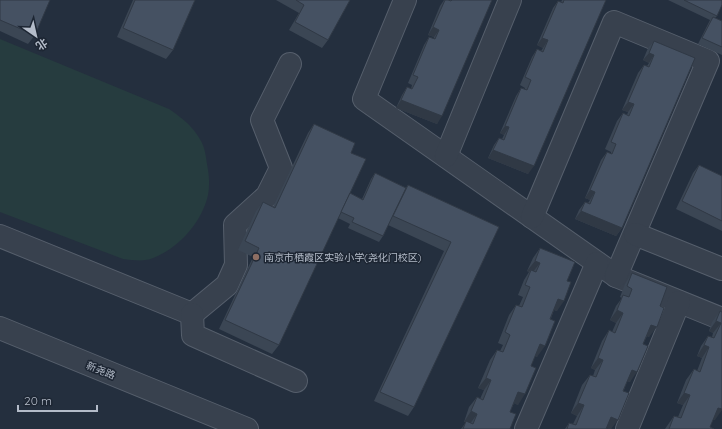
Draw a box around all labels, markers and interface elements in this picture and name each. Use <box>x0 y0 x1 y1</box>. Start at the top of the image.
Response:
north arrow <box>16 16 56 56</box>
text: 北 <box>33 35 50 53</box>
place label: 南京市栖霞区实验小学(尧化门校区) <box>264 251 422 264</box>
marker: 南京市栖霞区实验小学(尧化门校区) <box>251 252 261 262</box>
street label: 新尧路 <box>84 359 117 382</box>
scale bar <box>18 387 97 413</box>
text: 20 m <box>24 393 52 408</box>

